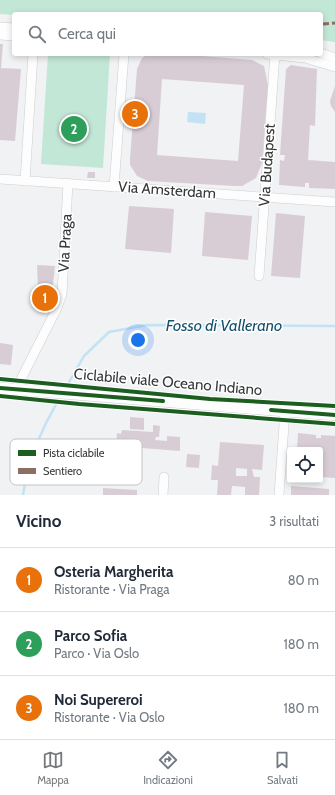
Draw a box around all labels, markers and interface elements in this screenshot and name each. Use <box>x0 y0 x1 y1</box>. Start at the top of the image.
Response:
search box <box>12 12 323 56</box>
icon: search <box>26 23 48 45</box>
text: Cerca qui <box>58 25 116 43</box>
pin: 3 <box>122 99 148 129</box>
pin: 2 <box>61 114 87 144</box>
street label: Via Budapest <box>255 123 279 207</box>
street label: Via Amsterdam <box>117 178 217 202</box>
street label: Via Praga <box>54 213 76 273</box>
pin: 1 <box>32 283 58 313</box>
water label: Fosso di Vallerano <box>166 316 282 335</box>
your location <box>128 330 148 350</box>
street label: Ciclabile viale Oceano Indiano <box>73 365 263 399</box>
legend <box>10 439 142 485</box>
text: Pista ciclabile <box>43 446 105 460</box>
map controls <box>287 447 323 483</box>
button: locate <box>287 447 323 483</box>
text: Sentiero <box>43 464 82 478</box>
text: Vicino <box>16 511 61 531</box>
text: 3 risultati <box>269 513 319 529</box>
text: Osteria Margherita <box>54 563 173 581</box>
text: 1 <box>27 572 31 588</box>
text: 80 m <box>288 572 319 588</box>
text: Ristorante · Via Praga <box>54 581 169 597</box>
text: Parco Sofia <box>54 627 127 645</box>
text: 2 <box>26 636 32 652</box>
text: 180 m <box>283 636 319 652</box>
text: Parco · Via Oslo <box>54 645 139 661</box>
text: Noi Supereroi <box>54 691 143 709</box>
text: 3 <box>25 700 33 716</box>
text: 180 m <box>283 700 319 716</box>
text: Ristorante · Via Oslo <box>54 709 165 725</box>
tab: Mappa <box>37 749 69 787</box>
tab: Indicazioni <box>143 749 193 787</box>
tab: Salvati <box>267 749 298 787</box>

